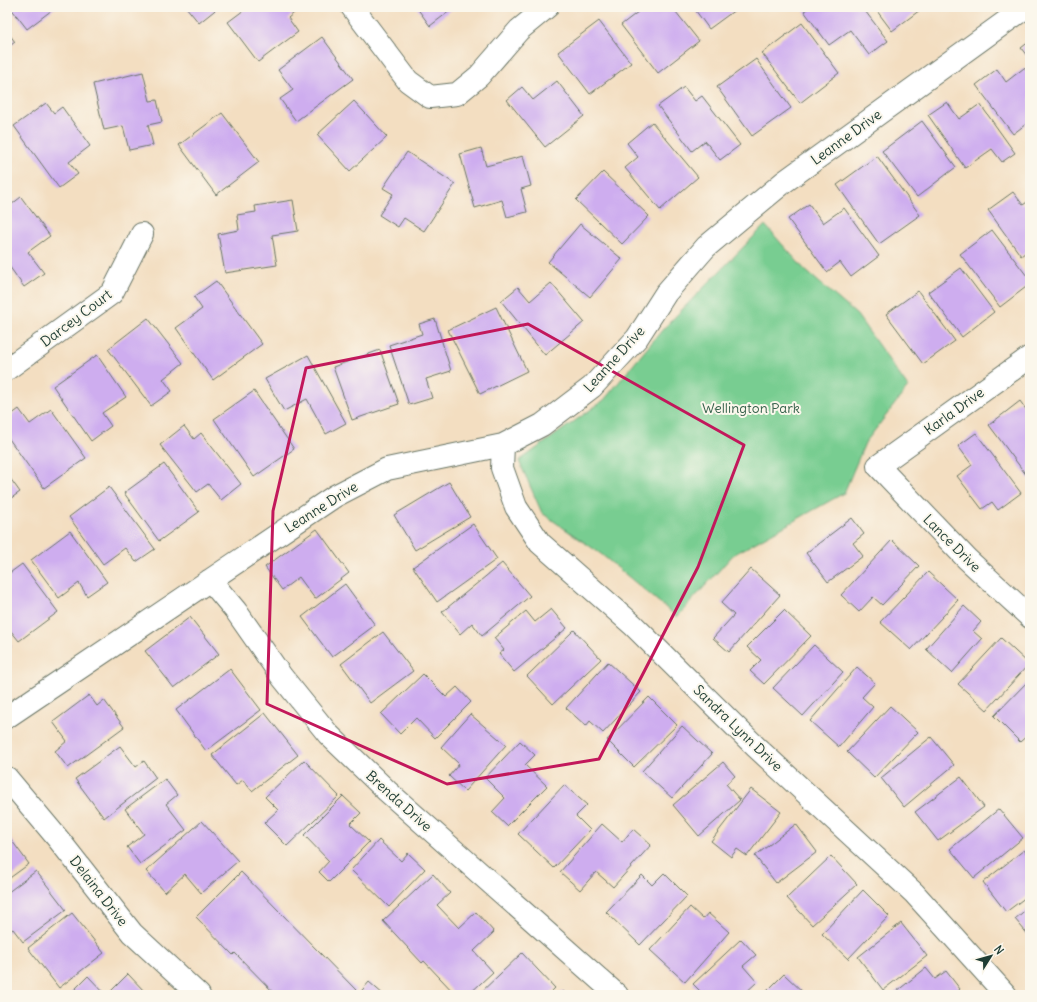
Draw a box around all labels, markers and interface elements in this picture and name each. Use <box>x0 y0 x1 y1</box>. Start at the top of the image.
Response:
street label: Leanne Drive <box>807 105 885 169</box>
street label: Darcey Court <box>37 285 115 351</box>
street label: Leanne Drive <box>580 322 648 396</box>
street label: Karla Drive <box>920 383 988 439</box>
park label: Wellington Park <box>702 399 800 417</box>
street label: Leanne Drive <box>281 477 361 537</box>
street label: Lance Drive <box>919 510 985 576</box>
street label: Sandra Lynn Drive <box>690 681 786 775</box>
street label: Brenda Drive <box>362 767 436 835</box>
street label: Delaina Drive <box>66 852 132 930</box>
north arrow <box>971 936 1011 976</box>
text: N <box>991 943 1007 957</box>

